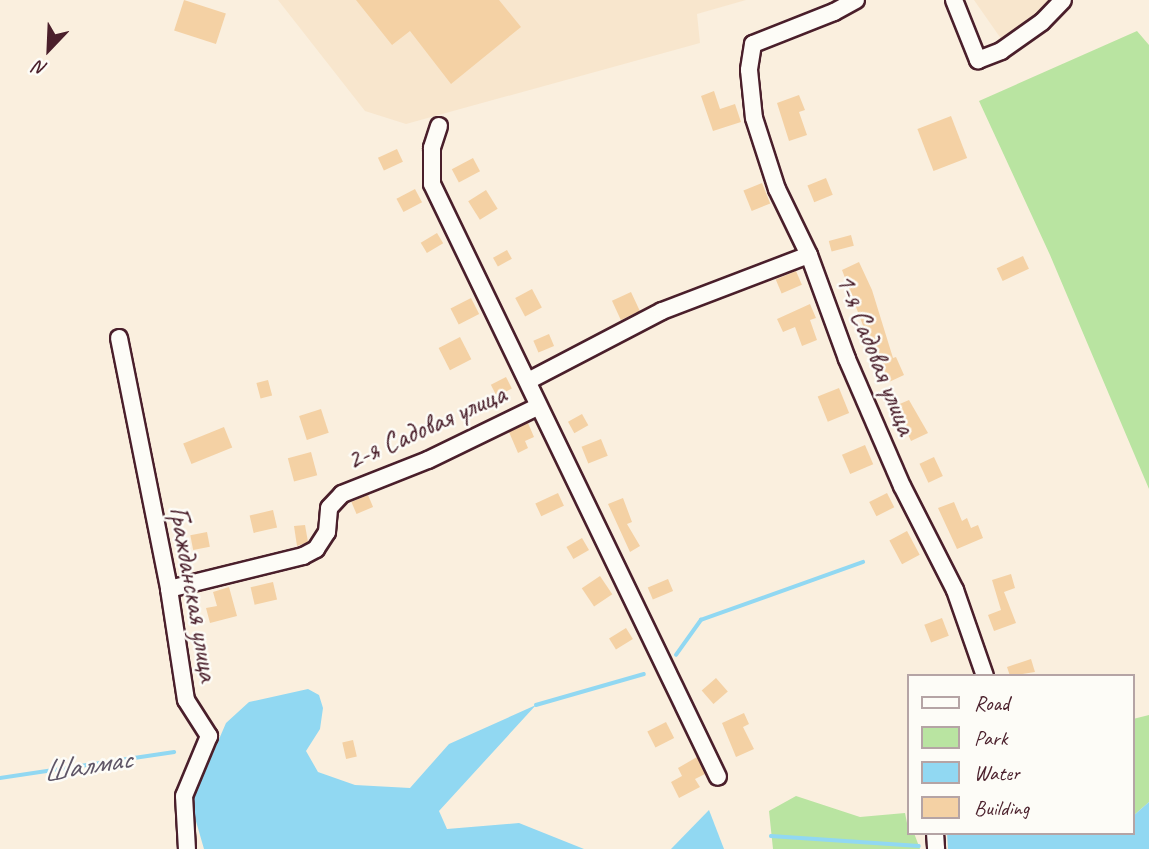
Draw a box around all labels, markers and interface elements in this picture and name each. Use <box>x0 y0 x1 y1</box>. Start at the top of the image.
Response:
north arrow <box>14 14 84 84</box>
text: N <box>31 55 51 82</box>
street label: 1-я Садовая улица <box>828 267 924 441</box>
street label: 2-я Садовая улица <box>339 376 513 478</box>
street label: Гражданская улица <box>162 503 226 685</box>
legend <box>908 674 1135 835</box>
text: Road <box>974 690 1009 716</box>
text: Park <box>974 725 1007 751</box>
water label: Шалмас <box>40 740 134 790</box>
text: Water <box>974 760 1020 786</box>
text: Building <box>974 795 1029 821</box>

